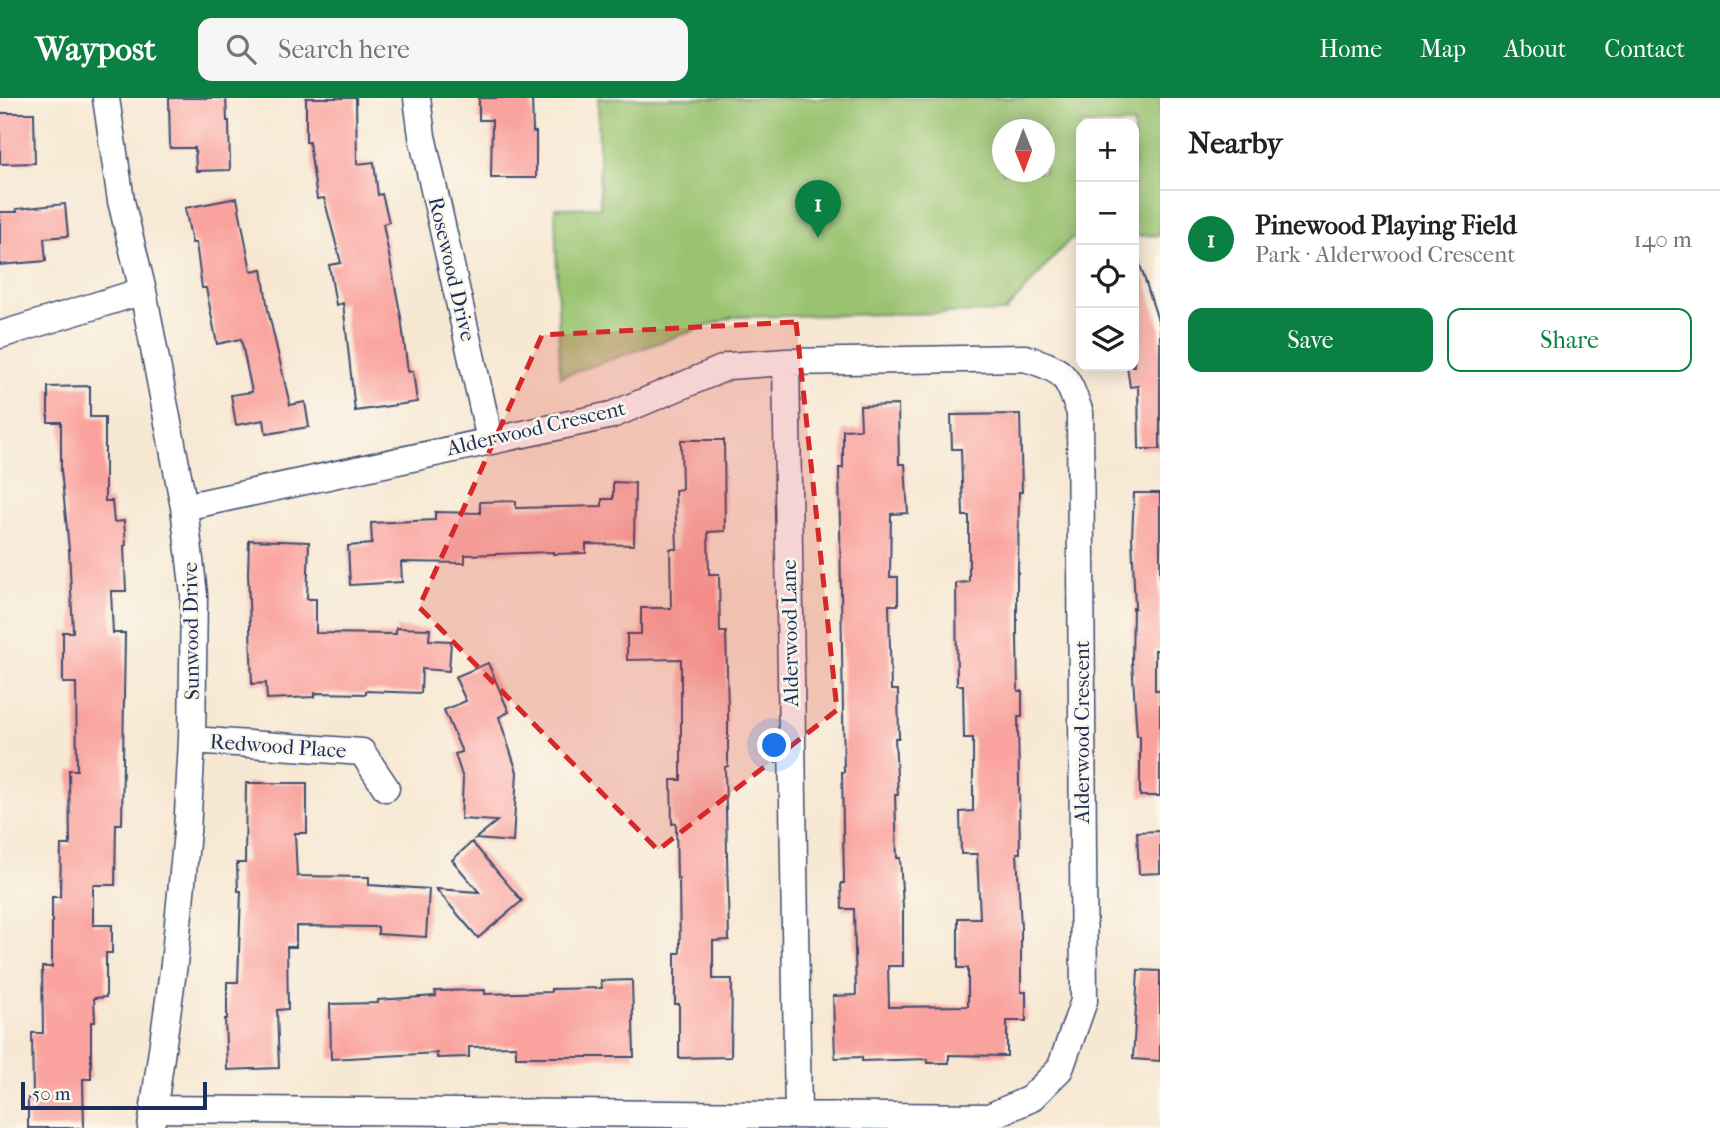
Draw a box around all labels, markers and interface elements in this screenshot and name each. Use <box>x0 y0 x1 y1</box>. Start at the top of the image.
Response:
search box <box>198 18 688 81</box>
text: Waypost <box>35 30 156 69</box>
icon: search <box>222 30 260 68</box>
text: Search here <box>278 34 410 65</box>
text: Home <box>1320 35 1382 63</box>
text: Map <box>1420 35 1466 63</box>
text: About <box>1504 35 1566 63</box>
text: Contact <box>1604 35 1685 63</box>
north arrow <box>992 119 1055 182</box>
map controls <box>1076 119 1139 371</box>
button: + <box>1076 119 1139 182</box>
text: Nearby <box>1188 126 1283 161</box>
pin: 1 <box>795 180 841 238</box>
button: − <box>1076 182 1139 245</box>
street label: Rosewood Drive <box>424 195 480 343</box>
text: Pinewood Playing Field <box>1255 210 1517 241</box>
text: 1 <box>1207 226 1215 253</box>
text: 140 m <box>1633 226 1692 253</box>
text: Park · Alderwood Crescent <box>1255 241 1515 268</box>
button: locate <box>1076 245 1139 308</box>
button: layers <box>1076 308 1139 371</box>
button: Save <box>1188 308 1433 372</box>
button: Share <box>1447 308 1692 372</box>
street label: Alderwood Crescent <box>443 396 628 460</box>
street label: Alderwood Lane <box>777 559 803 708</box>
street label: Sunwood Drive <box>178 562 204 700</box>
street label: Alderwood Crescent <box>1070 640 1094 824</box>
your location <box>757 728 791 762</box>
street label: Redwood Place <box>209 729 347 763</box>
scale bar <box>21 1079 206 1111</box>
text: 50 m <box>32 1083 71 1105</box>

